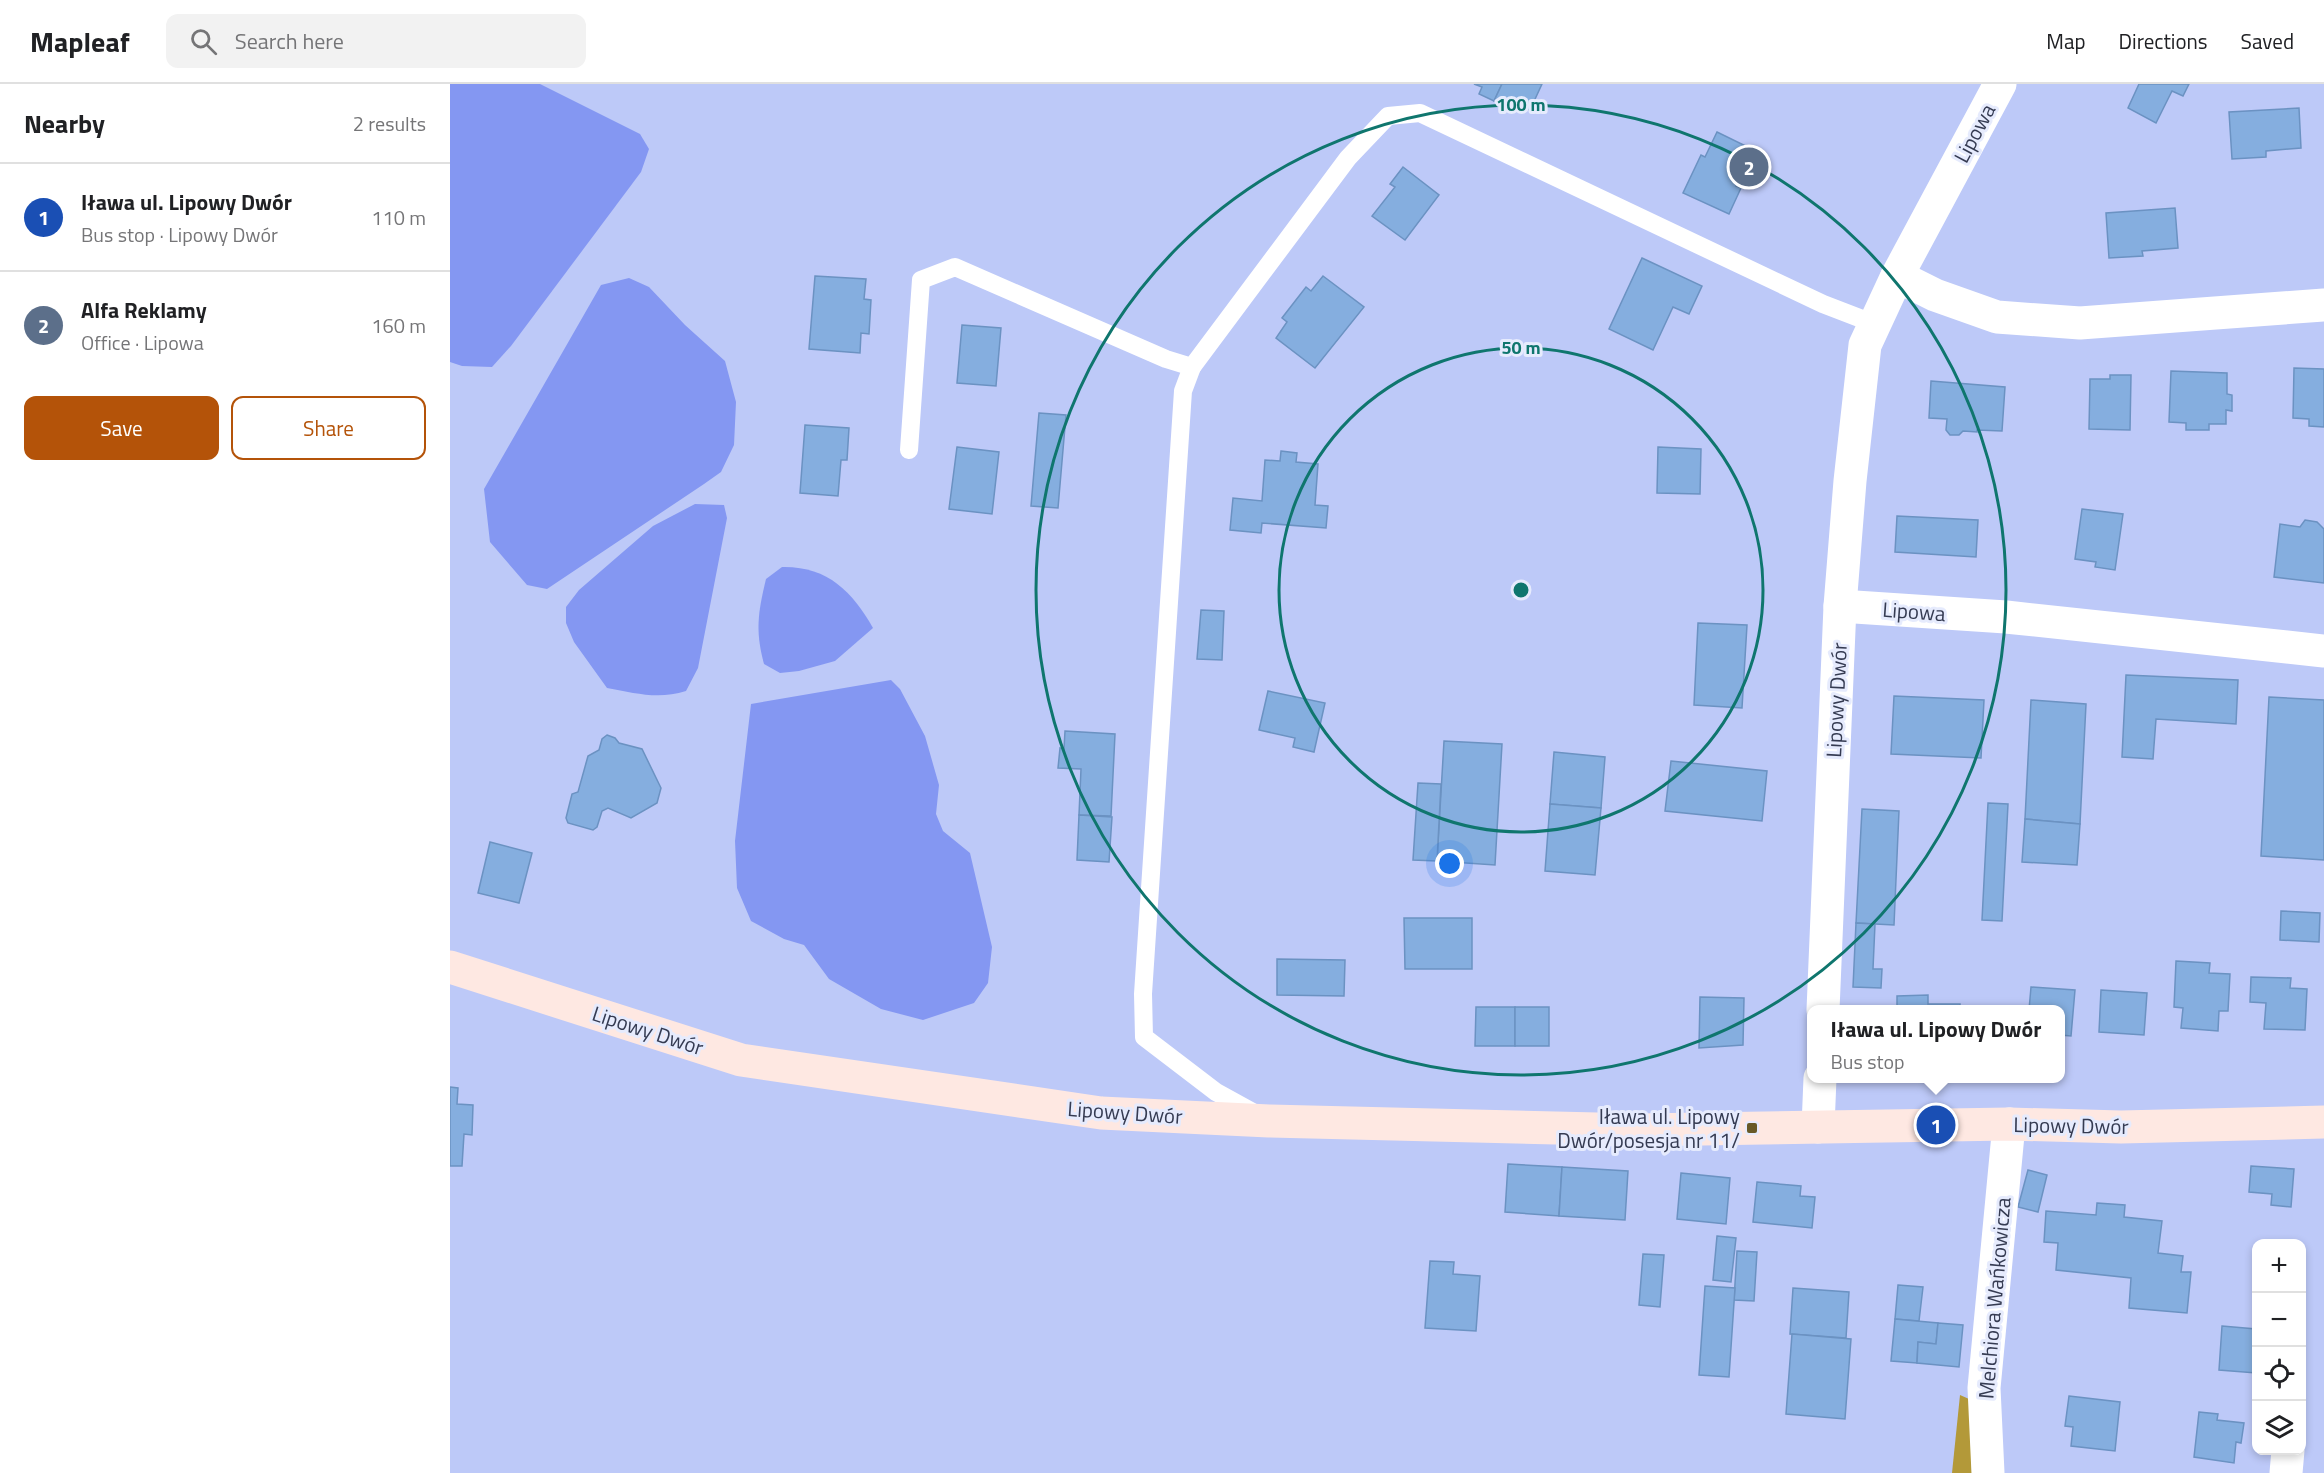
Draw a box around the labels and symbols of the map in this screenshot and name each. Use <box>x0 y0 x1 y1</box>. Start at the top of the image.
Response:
text: 100 m <box>1496 91 1546 118</box>
street label: Lipowa <box>1945 97 2003 168</box>
pin: 2 <box>1730 144 1768 190</box>
text: 50 m <box>1501 334 1541 361</box>
centre of rings <box>1511 580 1531 600</box>
street label: Lipowa <box>1881 593 1947 629</box>
street label: Lipowy Dwór <box>1817 642 1855 758</box>
your location <box>1435 849 1464 878</box>
street label: Lipowy Dwór <box>588 997 708 1063</box>
street label: Lipowy Dwór <box>1066 1092 1184 1132</box>
place label: Iława ul. Lipowy Dwór/posesja nr 11/ <box>1557 1100 1740 1156</box>
pin: 1 <box>1916 1102 1956 1148</box>
street label: Lipowy Dwór <box>2013 1108 2129 1142</box>
marker: Iława ul. Lipowy Dwór/posesja nr 11/ <box>1745 1121 1759 1135</box>
street label: Melchiora Wańkowicza <box>1969 1195 2019 1400</box>

